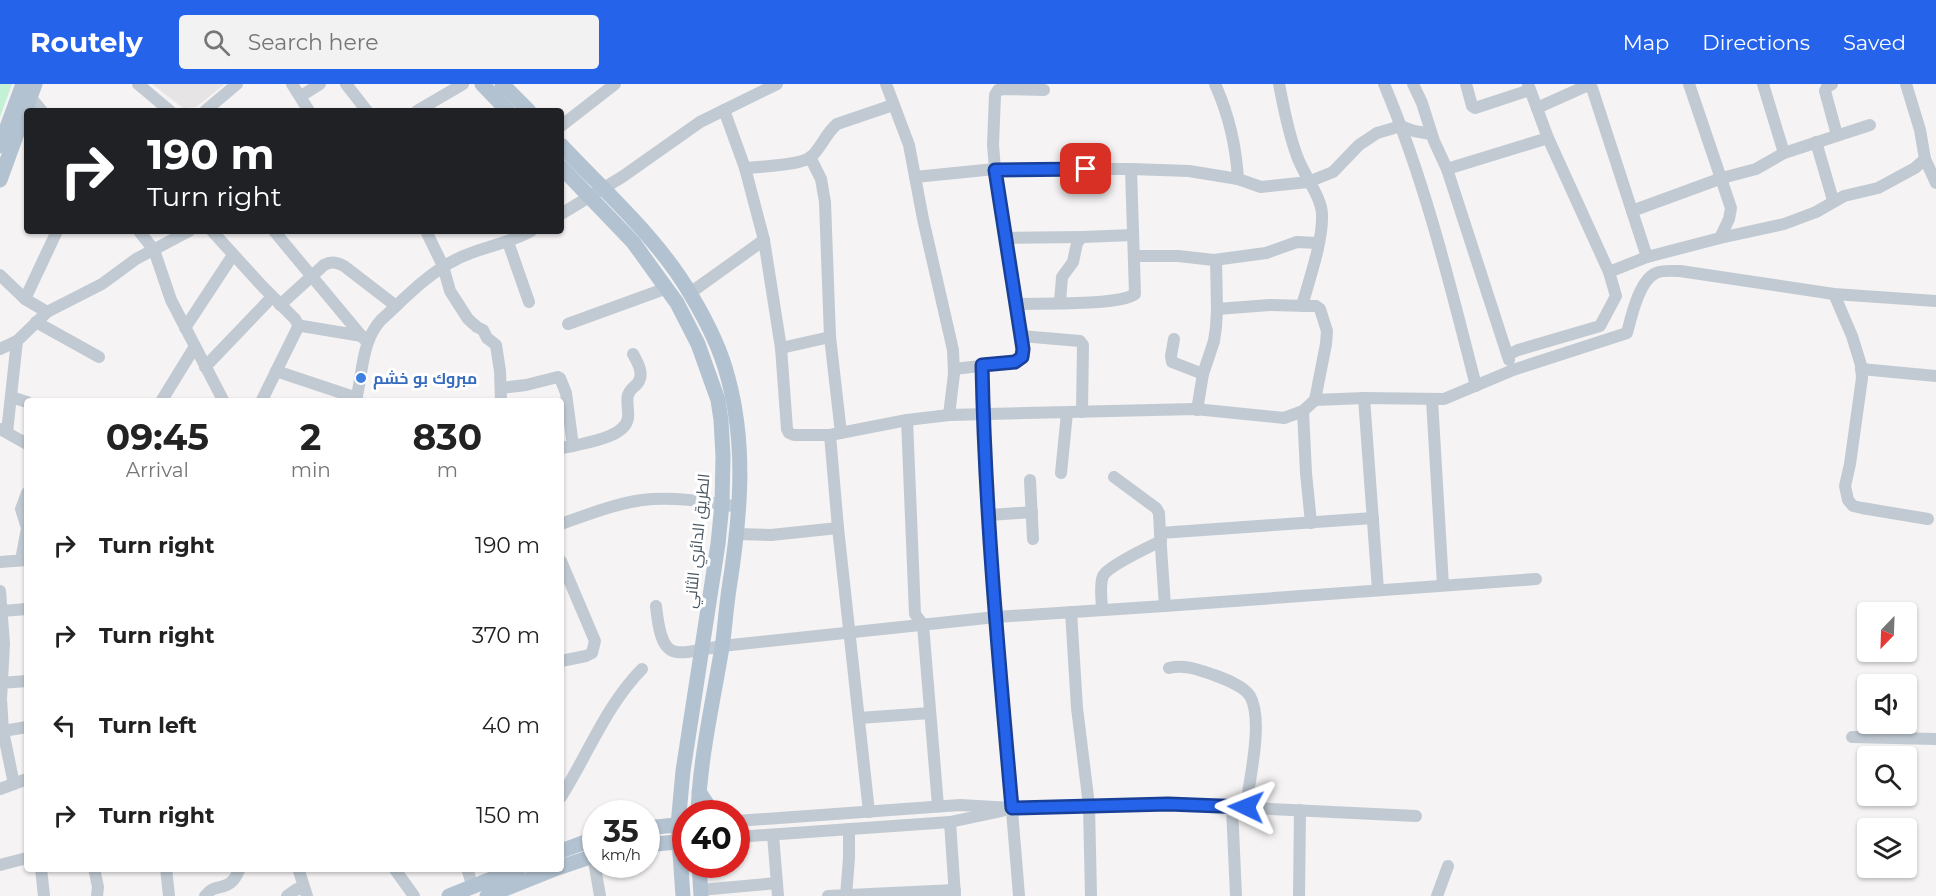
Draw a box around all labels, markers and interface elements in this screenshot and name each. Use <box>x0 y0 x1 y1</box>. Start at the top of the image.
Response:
search box <box>179 15 599 69</box>
text: Routely <box>30 25 143 59</box>
icon: search <box>200 26 233 59</box>
text: Search here <box>248 29 379 56</box>
text: Map <box>1623 30 1669 55</box>
text: Directions <box>1702 30 1810 55</box>
text: Saved <box>1843 30 1906 55</box>
text: 190 m <box>147 128 275 180</box>
icon: right <box>48 132 126 210</box>
pin <box>1060 143 1111 194</box>
icon: arrive <box>1069 152 1102 185</box>
text: Turn right <box>147 180 282 213</box>
place label: مبروك بو خشم <box>373 369 477 390</box>
marker: مبروك بو خشم <box>354 371 368 385</box>
text: 09:45 <box>106 415 209 459</box>
text: 2 <box>300 415 321 459</box>
text: 830 <box>413 415 482 459</box>
text: Arrival <box>126 458 189 482</box>
text: min <box>291 458 331 482</box>
text: m <box>437 458 458 482</box>
street label: الطريق الدائري الثاني <box>680 473 717 610</box>
icon: right <box>48 529 81 562</box>
text: Turn right <box>99 532 214 559</box>
text: 190 m <box>475 532 540 559</box>
north arrow <box>1857 602 1917 662</box>
map controls <box>1857 602 1917 878</box>
icon: right <box>48 619 81 652</box>
text: Turn right <box>99 622 214 649</box>
text: 370 m <box>472 622 540 649</box>
button: sound <box>1857 674 1917 734</box>
icon: left <box>48 709 81 742</box>
text: Turn left <box>99 712 197 739</box>
text: 40 m <box>482 712 540 739</box>
button: search <box>1857 746 1917 806</box>
position arrow <box>1214 775 1278 839</box>
icon: right <box>48 799 81 832</box>
speed limit sign: 40 <box>672 800 750 878</box>
text: Turn right <box>99 802 214 829</box>
text: 150 m <box>476 802 540 829</box>
text: 35 <box>603 813 639 850</box>
button: layers <box>1857 818 1917 878</box>
text: km/h <box>601 845 641 864</box>

